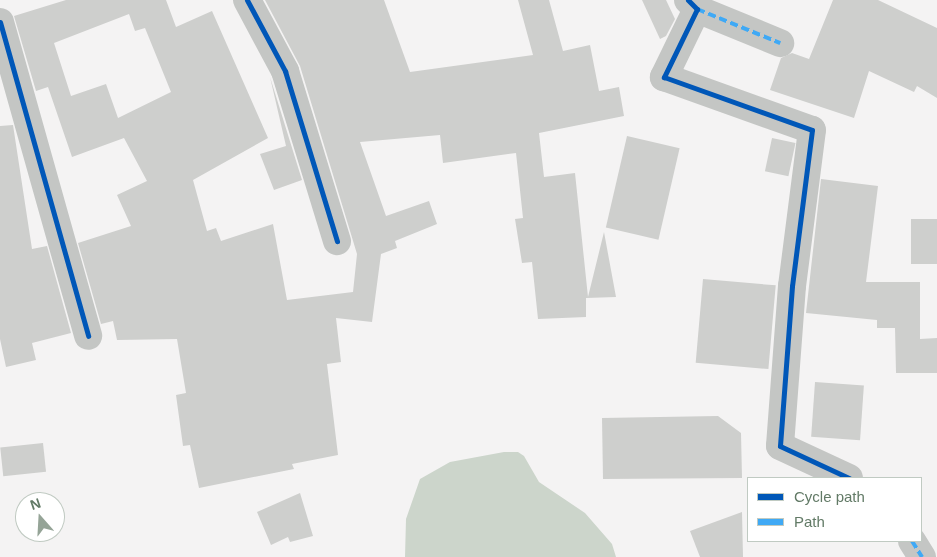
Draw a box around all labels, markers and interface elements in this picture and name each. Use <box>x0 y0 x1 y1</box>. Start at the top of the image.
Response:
legend <box>747 477 922 542</box>
text: Cycle path <box>794 488 865 505</box>
north arrow <box>15 492 65 542</box>
text: N <box>28 495 43 513</box>
text: Path <box>794 513 825 530</box>

